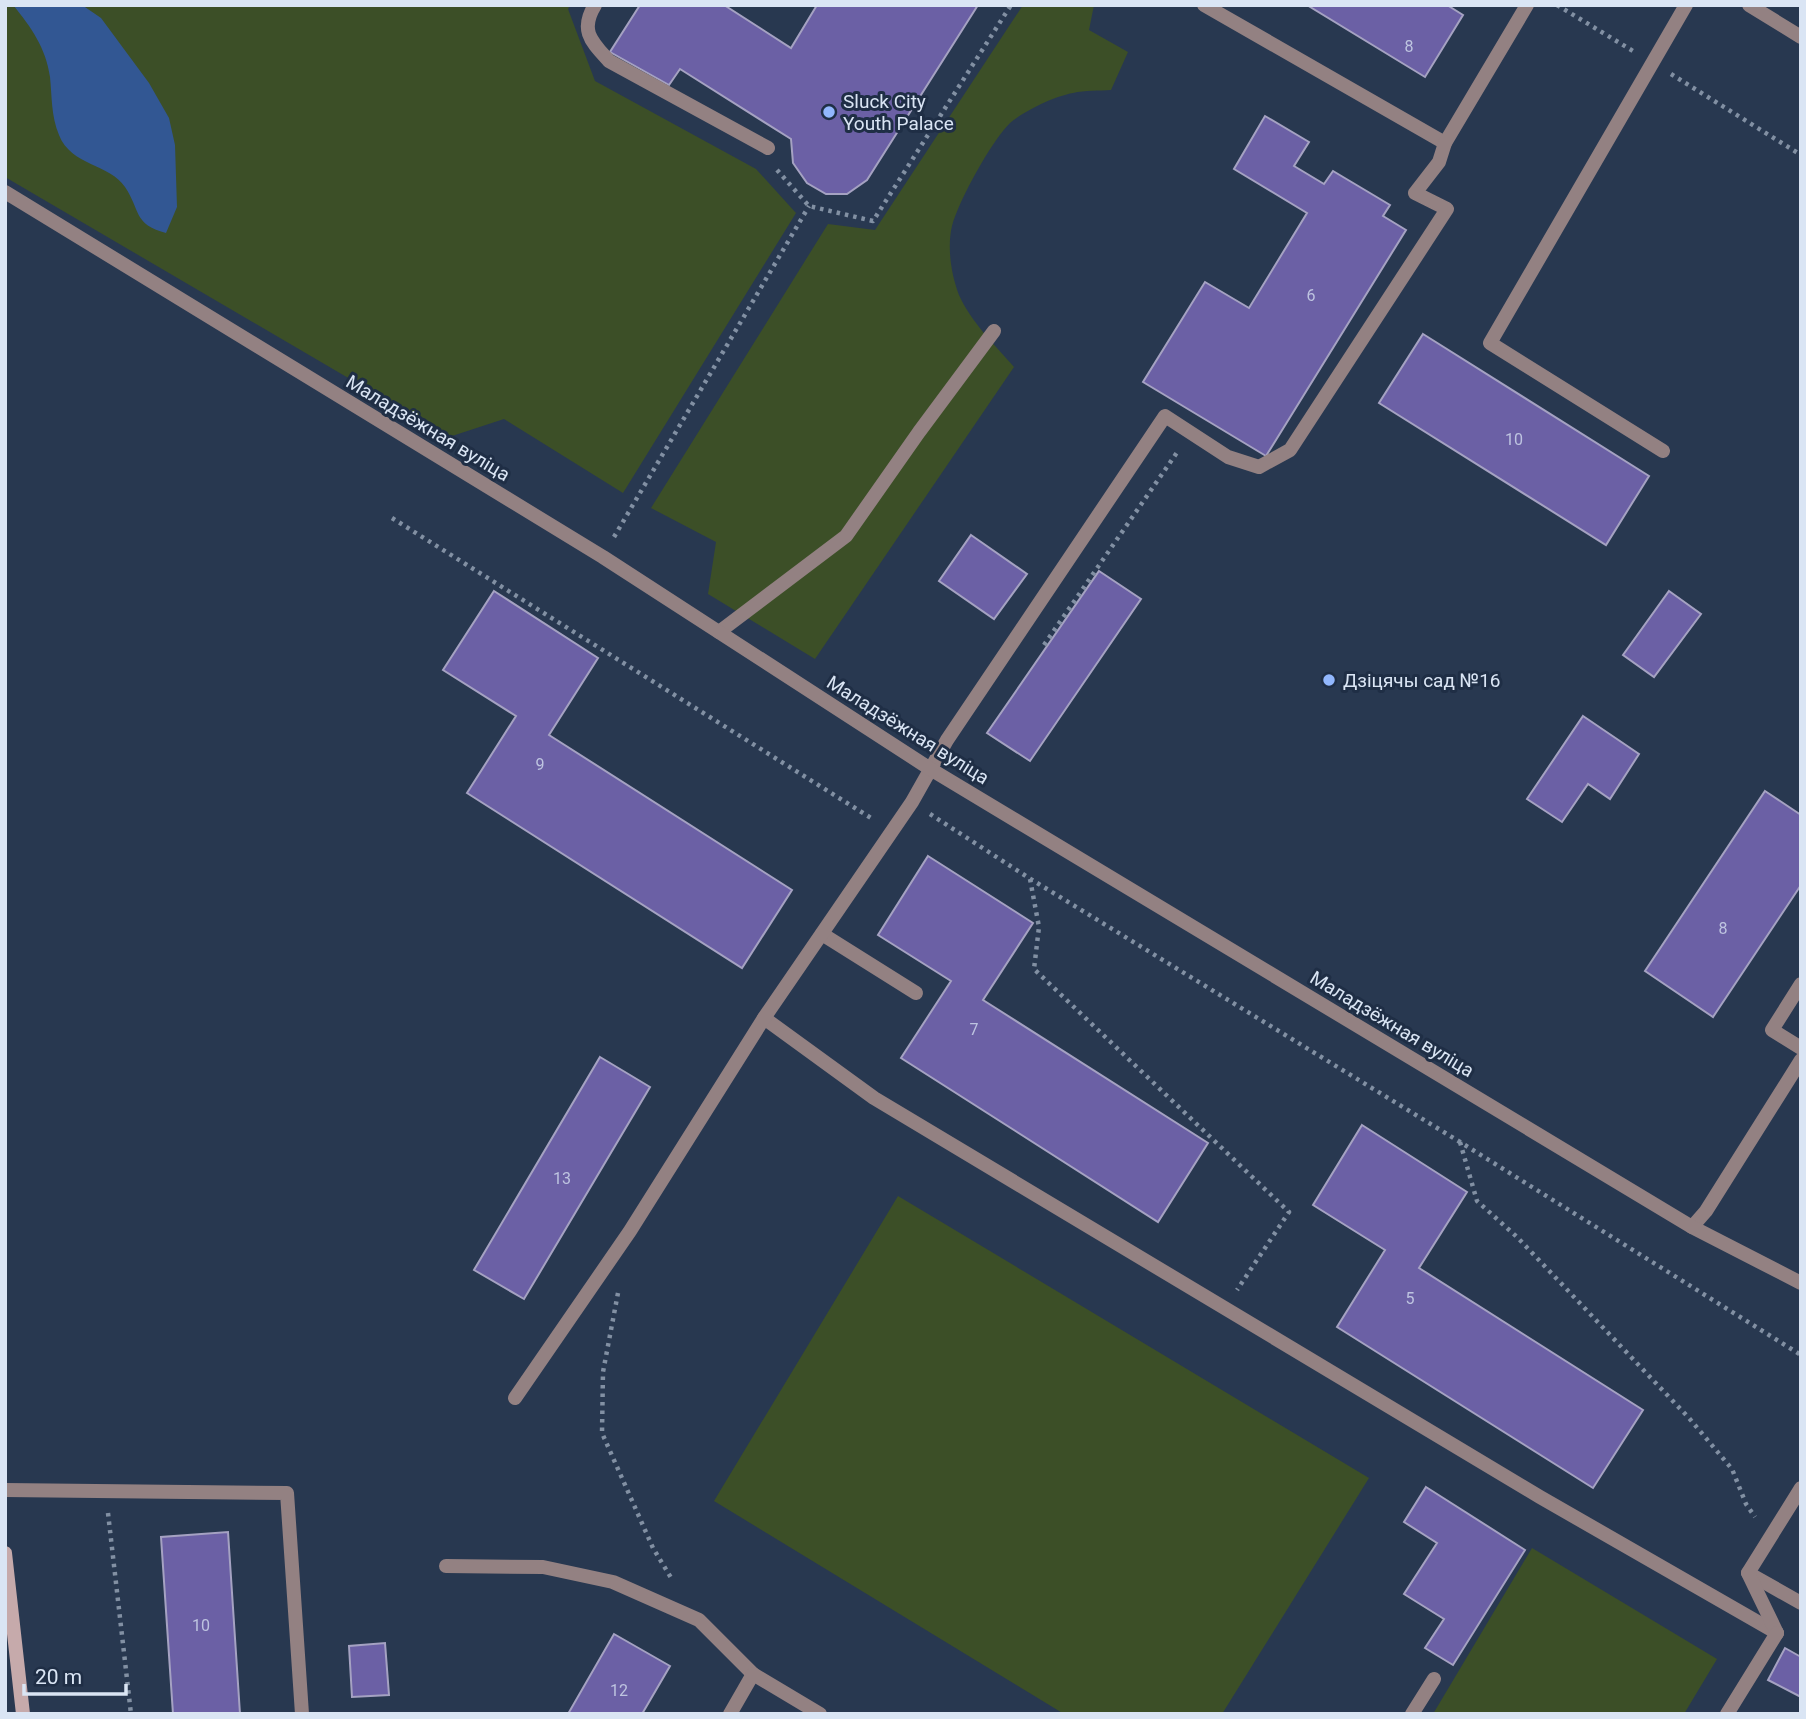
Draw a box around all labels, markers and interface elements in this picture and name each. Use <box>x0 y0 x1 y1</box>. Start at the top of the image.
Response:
house number: 8 <box>1405 37 1414 56</box>
place label: Sluck City Youth Palace <box>843 90 954 135</box>
marker: Sluck City Youth Palace <box>821 104 837 120</box>
house number: 6 <box>1307 286 1316 305</box>
street label: Маладзёжная вуліца <box>342 370 514 486</box>
house number: 10 <box>1505 430 1523 449</box>
place label: Дзіцячы сад №16 <box>1343 669 1501 692</box>
street label: Маладзёжная вуліца <box>823 671 993 789</box>
marker: Дзіцячы сад №16 <box>1321 672 1337 688</box>
house number: 9 <box>536 755 545 774</box>
house number: 8 <box>1719 919 1728 938</box>
street label: Маладзёжная вуліца <box>1306 966 1478 1082</box>
house number: 7 <box>970 1020 979 1039</box>
house number: 13 <box>553 1169 571 1188</box>
house number: 5 <box>1406 1289 1415 1308</box>
house number: 10 <box>192 1616 210 1635</box>
scale bar <box>24 1652 126 1696</box>
text: 20 m <box>35 1665 82 1689</box>
house number: 12 <box>610 1681 628 1700</box>

